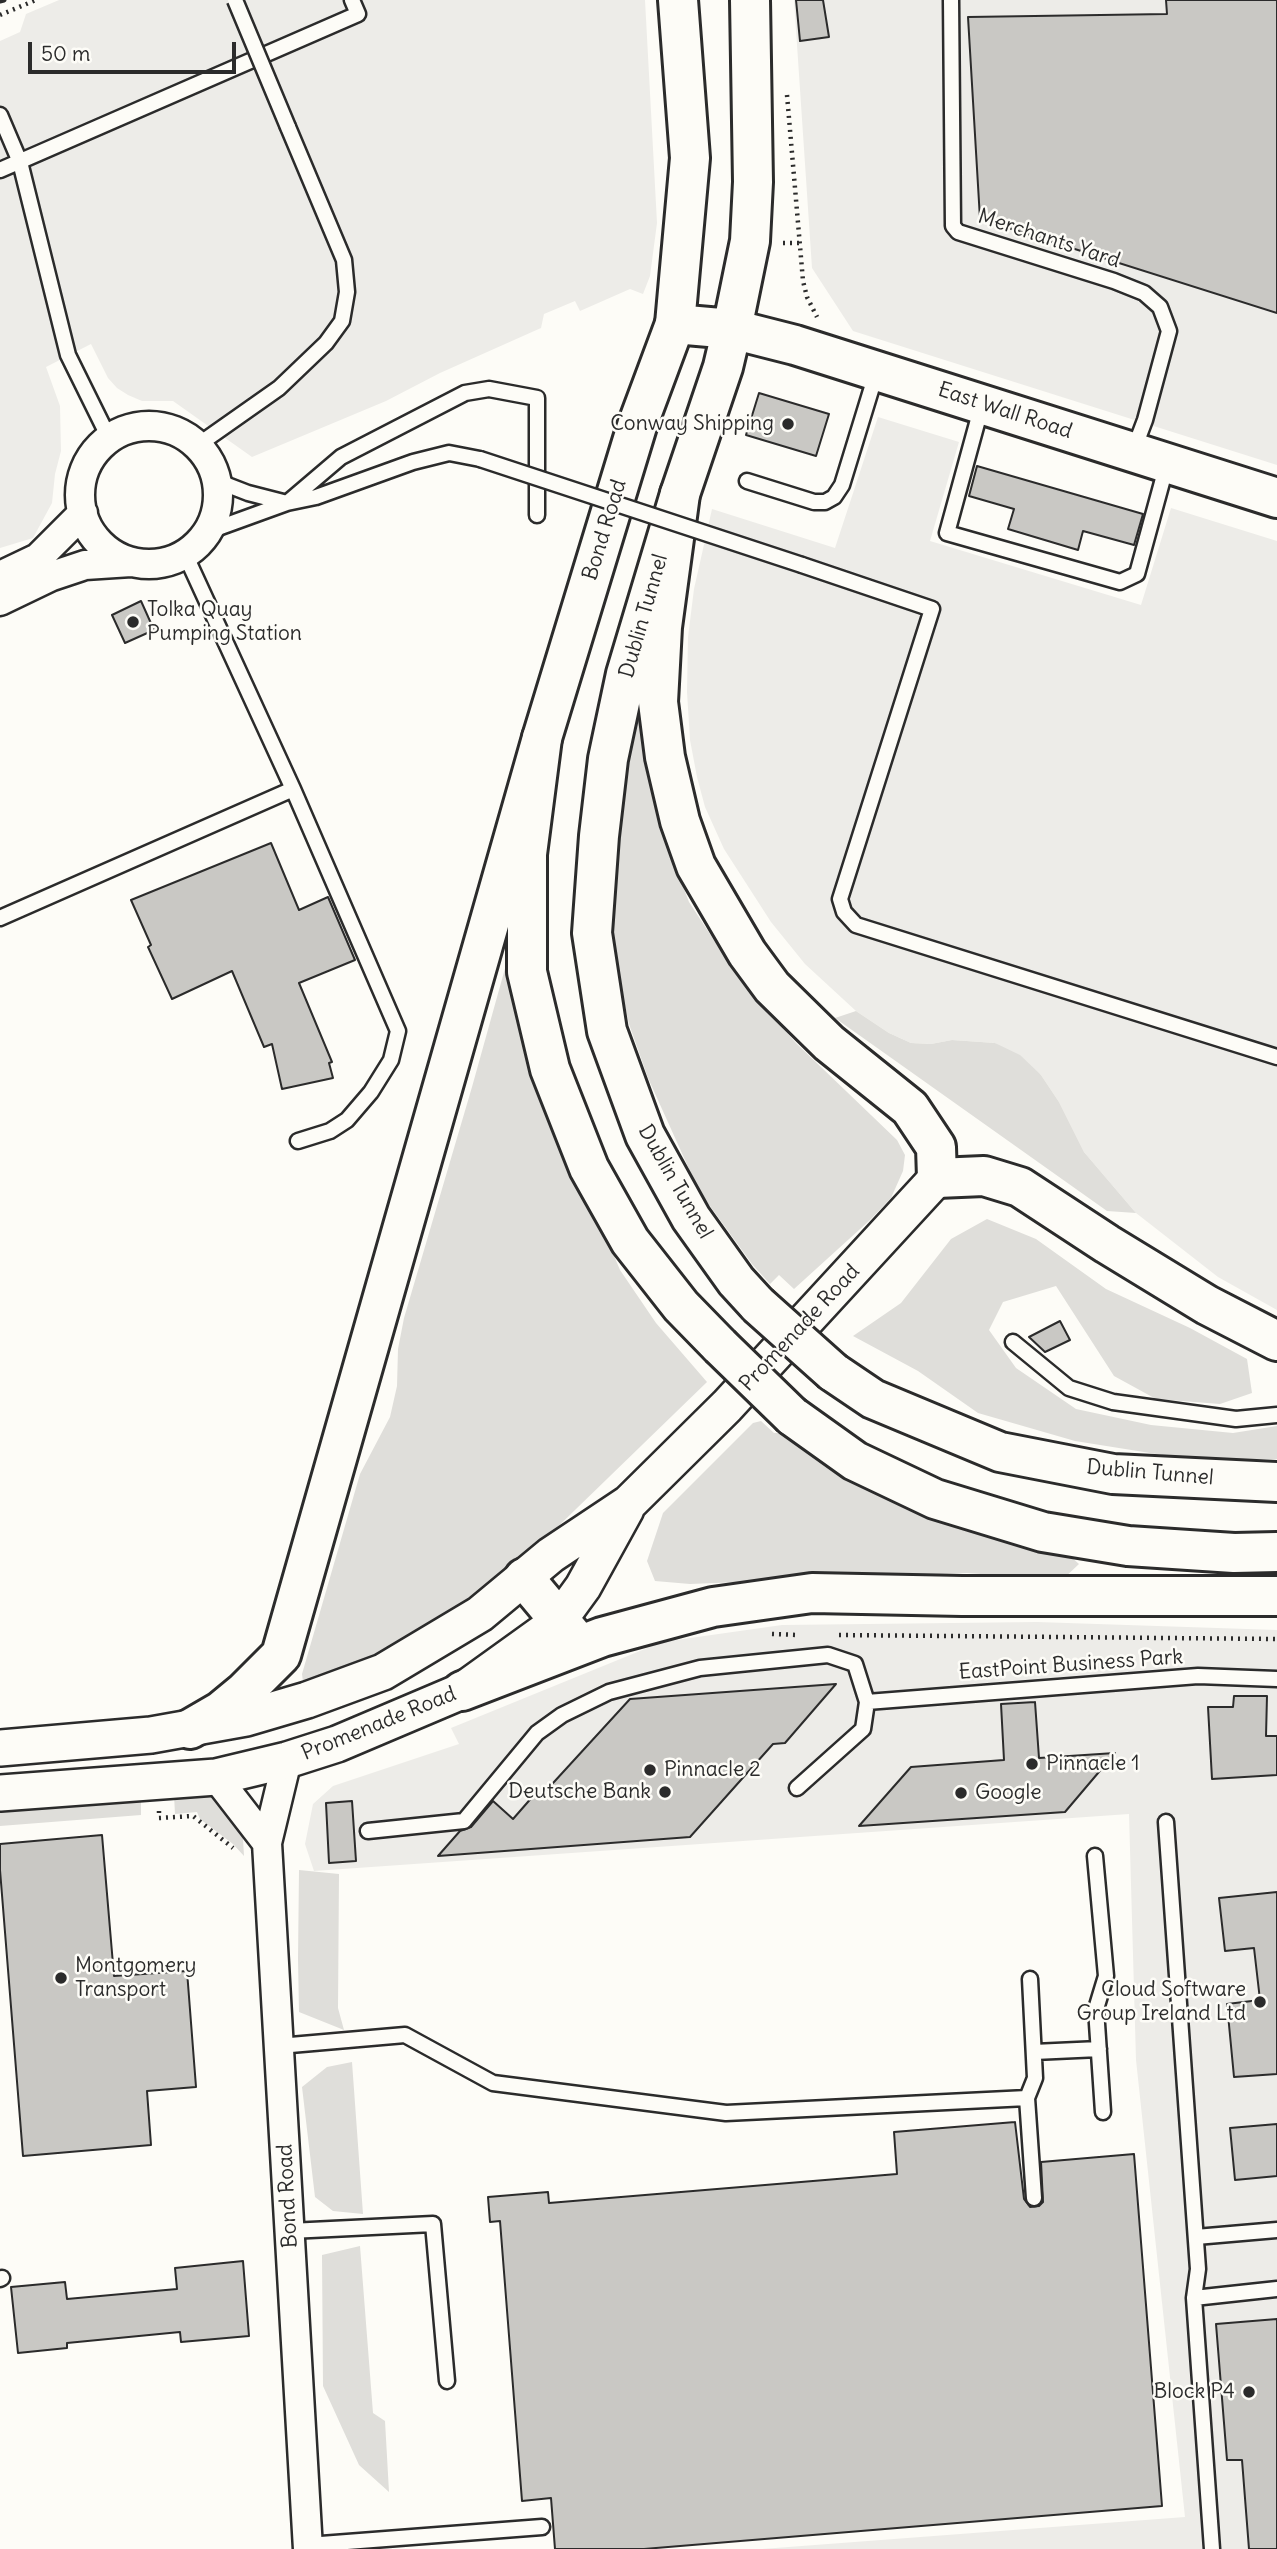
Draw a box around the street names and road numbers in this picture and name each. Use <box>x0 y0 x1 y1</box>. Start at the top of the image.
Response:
street label: Merchants Yard <box>975 204 1123 274</box>
street label: East Wall Road <box>935 377 1075 445</box>
street label: Bond Road <box>578 476 632 584</box>
street label: Dublin Tunnel <box>614 551 674 681</box>
street label: Dublin Tunnel <box>632 1121 718 1243</box>
street label: Promenade Road <box>735 1259 865 1397</box>
street label: Dublin Tunnel <box>1085 1455 1215 1491</box>
street label: EastPoint Business Park <box>958 1645 1184 1685</box>
street label: Promenade Road <box>298 1682 460 1766</box>
street label: Bond Road <box>273 2143 303 2249</box>

